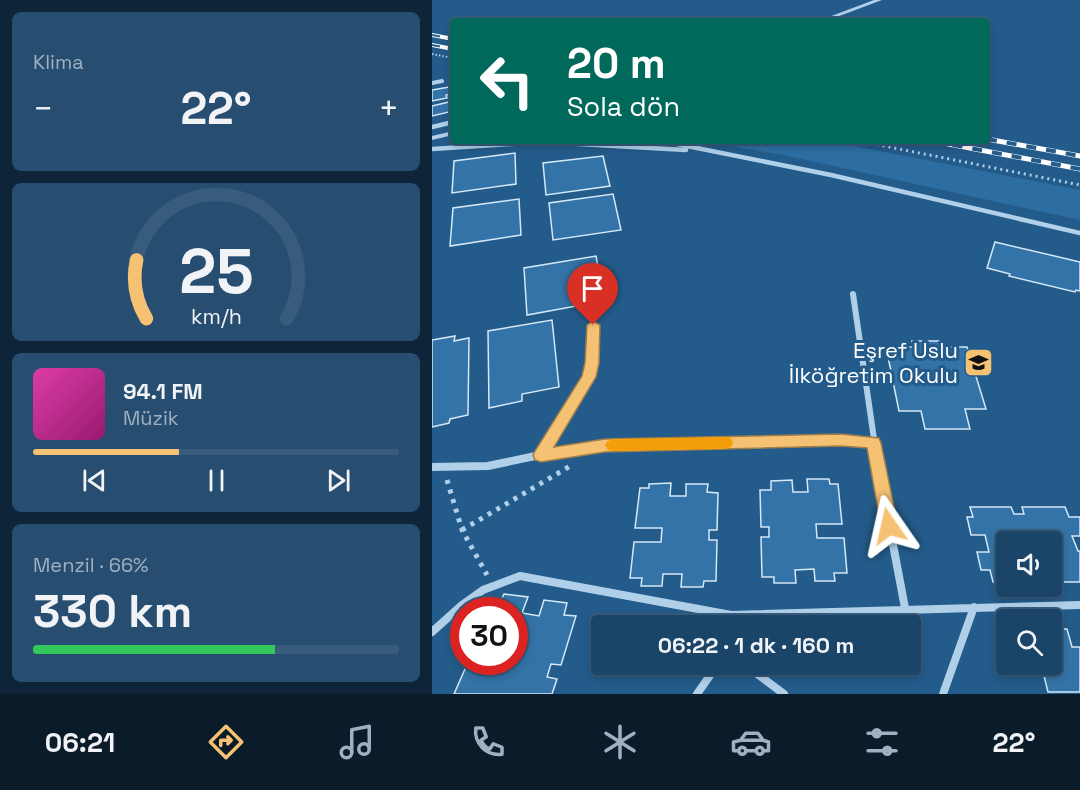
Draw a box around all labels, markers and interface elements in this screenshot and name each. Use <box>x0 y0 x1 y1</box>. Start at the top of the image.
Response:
text: 20 m <box>567 37 666 90</box>
icon: left <box>468 42 546 120</box>
text: Klima <box>33 49 84 75</box>
text: 22° <box>180 80 252 137</box>
text: − <box>33 88 53 130</box>
text: + <box>379 88 399 130</box>
text: Sola dön <box>567 89 680 124</box>
text: 25 <box>179 232 253 311</box>
pin <box>567 263 618 325</box>
icon: arrive <box>576 272 609 305</box>
text: km/h <box>190 303 242 330</box>
place label: Eşref Uslu İlköğretim Okulu <box>789 336 958 389</box>
school or university icon: Eşref Uslu İlköğretim Okulu <box>963 347 995 379</box>
text: 94.1 FM <box>123 377 203 405</box>
text: Müzik <box>123 405 179 431</box>
icon: previous <box>78 464 111 497</box>
icon: pause <box>200 464 233 497</box>
icon: next <box>322 464 355 497</box>
position arrow <box>857 494 921 558</box>
map controls <box>996 531 1062 675</box>
button: sound <box>996 531 1062 597</box>
text: Menzil · 66% <box>33 552 149 578</box>
text: 330 km <box>33 583 192 640</box>
speed limit sign: 30 <box>450 597 528 675</box>
button: search <box>996 609 1062 675</box>
text: 06:22 · 1 dk · 160 m <box>658 631 854 659</box>
icon: directions <box>205 721 247 763</box>
icon: music <box>336 721 378 763</box>
icon: phone <box>467 721 509 763</box>
icon: climate <box>599 721 641 763</box>
icon: car <box>730 721 772 763</box>
icon: filters <box>861 721 903 763</box>
text: 06:21 <box>45 725 115 760</box>
text: 22° <box>993 725 1035 760</box>

